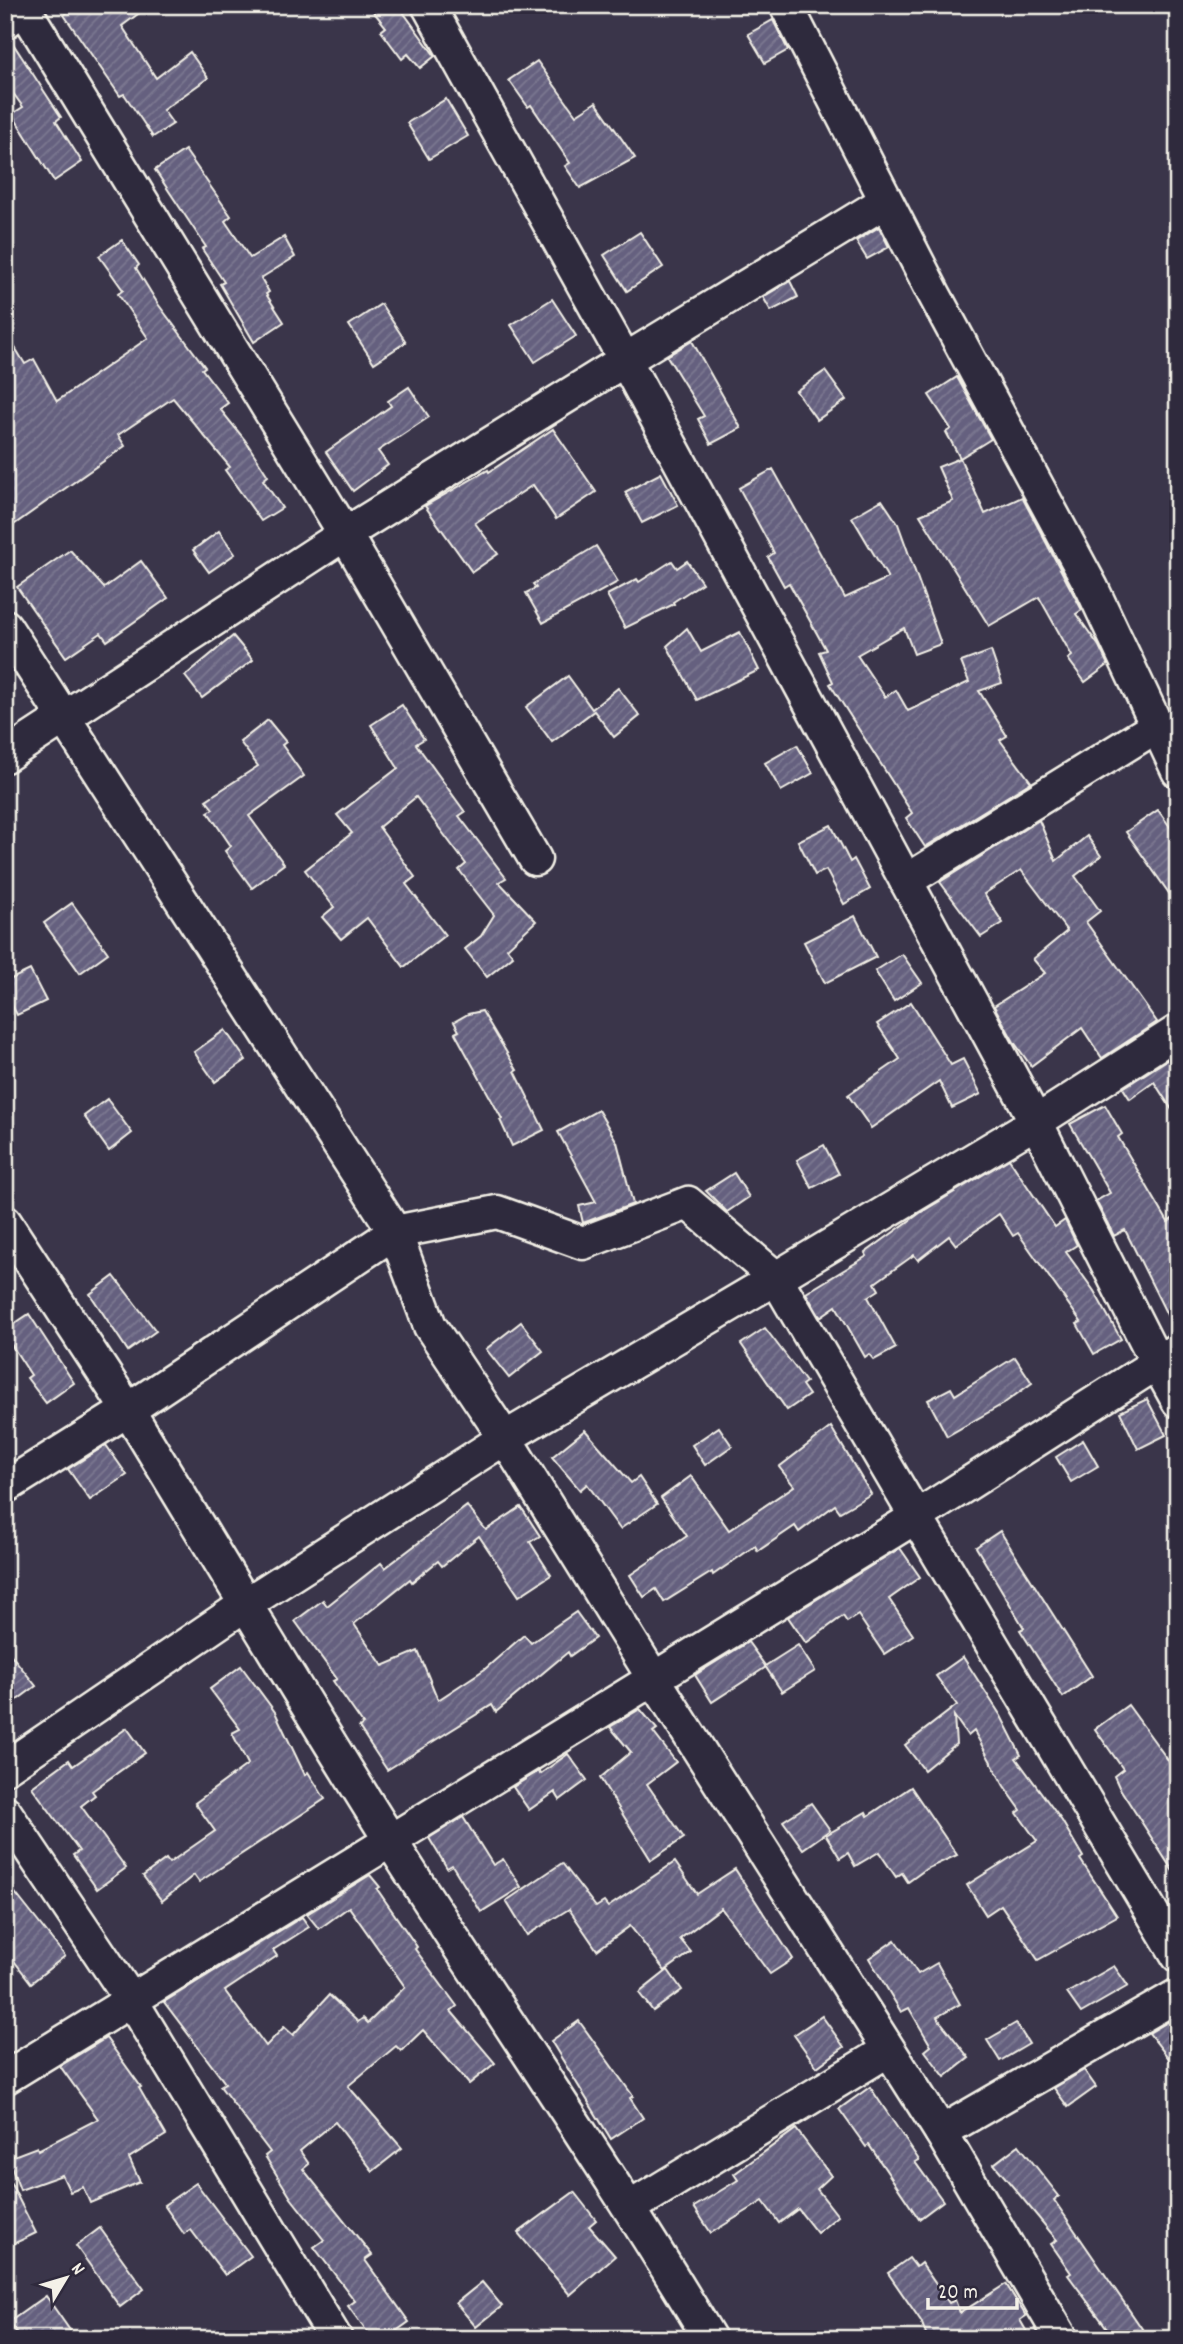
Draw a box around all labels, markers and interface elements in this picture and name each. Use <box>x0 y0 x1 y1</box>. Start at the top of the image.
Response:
north arrow <box>32 2242 102 2312</box>
text: N <box>63 2258 90 2282</box>
scale bar <box>928 2267 1017 2311</box>
text: 20 m <box>938 2279 978 2309</box>

